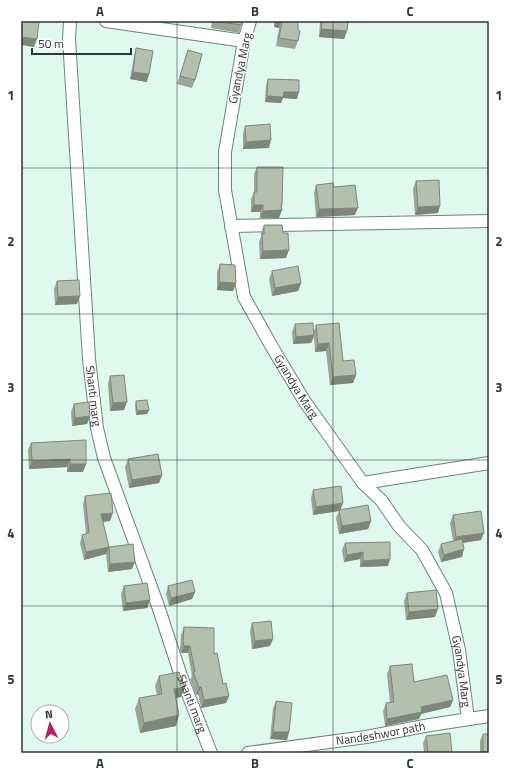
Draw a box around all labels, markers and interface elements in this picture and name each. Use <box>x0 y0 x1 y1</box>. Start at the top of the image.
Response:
text: A <box>96 1 104 21</box>
text: B <box>251 1 259 21</box>
text: C <box>406 1 414 21</box>
scale bar <box>32 30 131 56</box>
street label: Gyandya Marg <box>223 30 256 105</box>
text: 50 m <box>38 34 64 53</box>
text: 1 <box>7 85 15 105</box>
text: 1 <box>495 85 503 105</box>
text: 2 <box>7 231 15 251</box>
text: 2 <box>495 231 503 251</box>
street label: Gyandya Marg <box>270 351 324 422</box>
street label: Shanti marg <box>81 365 107 428</box>
text: 3 <box>7 377 15 397</box>
text: 3 <box>495 377 503 397</box>
text: 4 <box>7 523 15 543</box>
text: 4 <box>495 523 503 543</box>
street label: Gyandya Marg <box>447 633 476 708</box>
text: 5 <box>7 669 15 689</box>
text: 5 <box>495 669 503 689</box>
street label: Shanti marg <box>172 672 212 736</box>
north arrow <box>30 704 70 744</box>
text: N <box>44 706 54 722</box>
street label: Nandeshwor path <box>335 716 427 750</box>
text: A <box>96 753 104 773</box>
text: B <box>251 753 259 773</box>
text: C <box>406 753 414 773</box>

